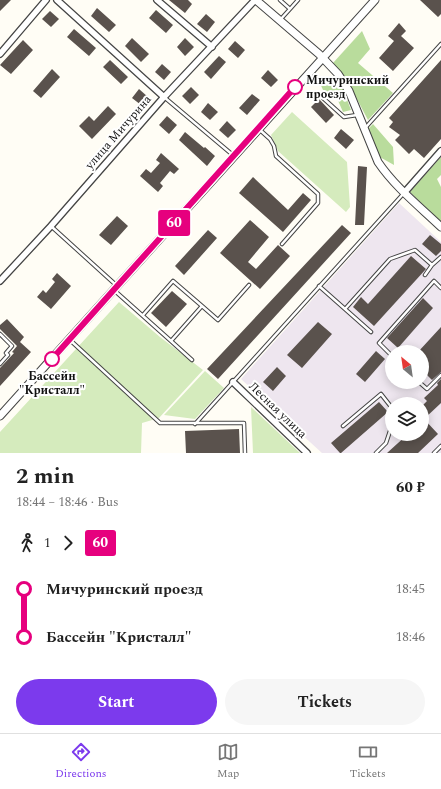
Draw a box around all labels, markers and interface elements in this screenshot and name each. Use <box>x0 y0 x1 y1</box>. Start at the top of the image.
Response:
place label: Мичуринский проезд <box>306 71 389 104</box>
marker: Мичуринский проезд <box>287 79 303 95</box>
street label: улица Мичурина <box>80 91 156 175</box>
line badge: 60 <box>156 210 192 236</box>
text: 60 <box>166 212 182 233</box>
north arrow <box>385 345 429 389</box>
map controls <box>385 345 429 441</box>
marker: Бассейн "Кристалл" <box>44 351 60 367</box>
place label: Бассейн "Кристалл" <box>19 367 85 400</box>
street label: Лесная улица <box>244 378 311 443</box>
button: layers <box>385 397 429 441</box>
text: 2 min <box>16 460 75 493</box>
text: 60 ₽ <box>396 476 425 499</box>
text: 18:44 – 18:46 · Bus <box>16 492 119 512</box>
icon: walk <box>16 532 38 554</box>
icon: forward <box>57 532 79 554</box>
text: 60 <box>93 532 108 553</box>
text: 1 <box>44 533 51 553</box>
text: Мичуринский проезд <box>46 578 203 601</box>
text: 18:45 <box>396 579 425 599</box>
text: Бассейн "Кристалл" <box>46 626 192 649</box>
text: 18:46 <box>396 627 425 647</box>
button: Start <box>16 679 217 725</box>
button: Tickets <box>225 679 425 725</box>
tab: Directions <box>55 741 107 782</box>
tab: Map <box>217 741 239 782</box>
tab: Tickets <box>350 741 386 782</box>

